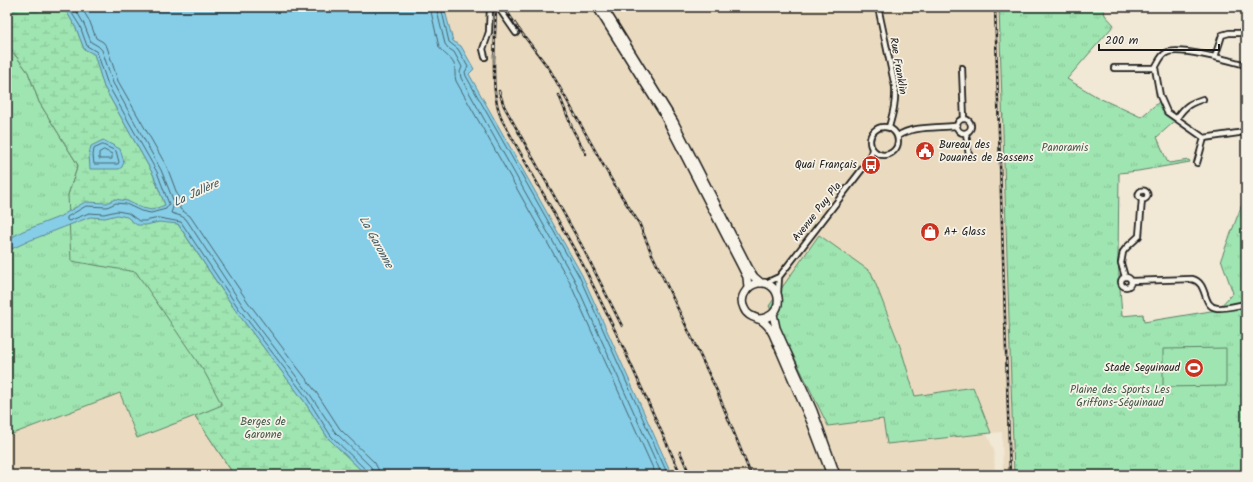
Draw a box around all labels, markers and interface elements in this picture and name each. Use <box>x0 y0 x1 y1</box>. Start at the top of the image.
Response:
scale bar <box>1099 26 1219 52</box>
text: 200 m <box>1105 31 1139 50</box>
street label: Rue Franklin <box>884 36 912 96</box>
place label: Bureau des Douanes de Bassens <box>939 136 1034 167</box>
park label: Panoramis <box>1042 139 1089 157</box>
public building icon: Bureau des Douanes de Bassens <box>914 140 936 162</box>
bus stop icon: Quai Français <box>860 154 882 176</box>
place label: Quai Français <box>795 156 857 174</box>
water label: La Jallère <box>170 173 224 212</box>
street label: Avenue Puy Pla <box>788 178 846 246</box>
water label: La Garonne <box>354 212 399 273</box>
shop icon: A+ Glass <box>919 221 941 243</box>
place label: A+ Glass <box>944 223 986 241</box>
sports icon: Stade Seguinaud <box>1183 357 1205 379</box>
place label: Stade Seguinaud <box>1104 359 1181 377</box>
park label: Plaine des Sports Les Griffons-Séguinaud <box>1070 381 1170 412</box>
park label: Berges de Garonne <box>240 413 286 444</box>

